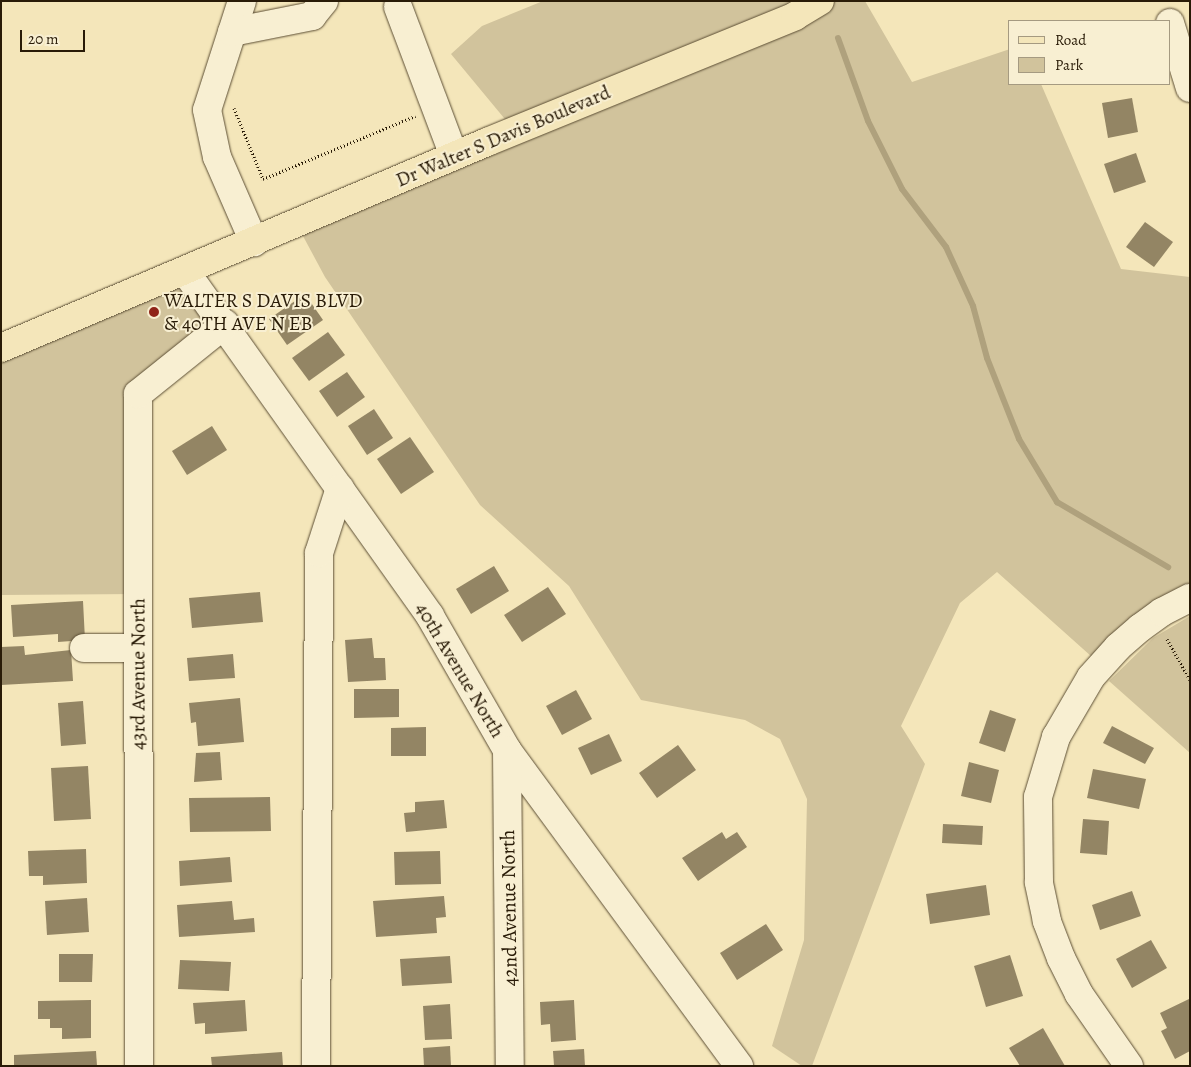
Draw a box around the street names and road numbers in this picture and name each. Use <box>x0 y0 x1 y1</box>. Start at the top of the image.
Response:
street label: Dr Walter S Davis Boulevard <box>392 80 614 192</box>
street label: 43rd Avenue North <box>126 598 150 750</box>
street label: 40th Avenue North <box>410 598 510 742</box>
street label: 42nd Avenue North <box>496 829 522 987</box>

